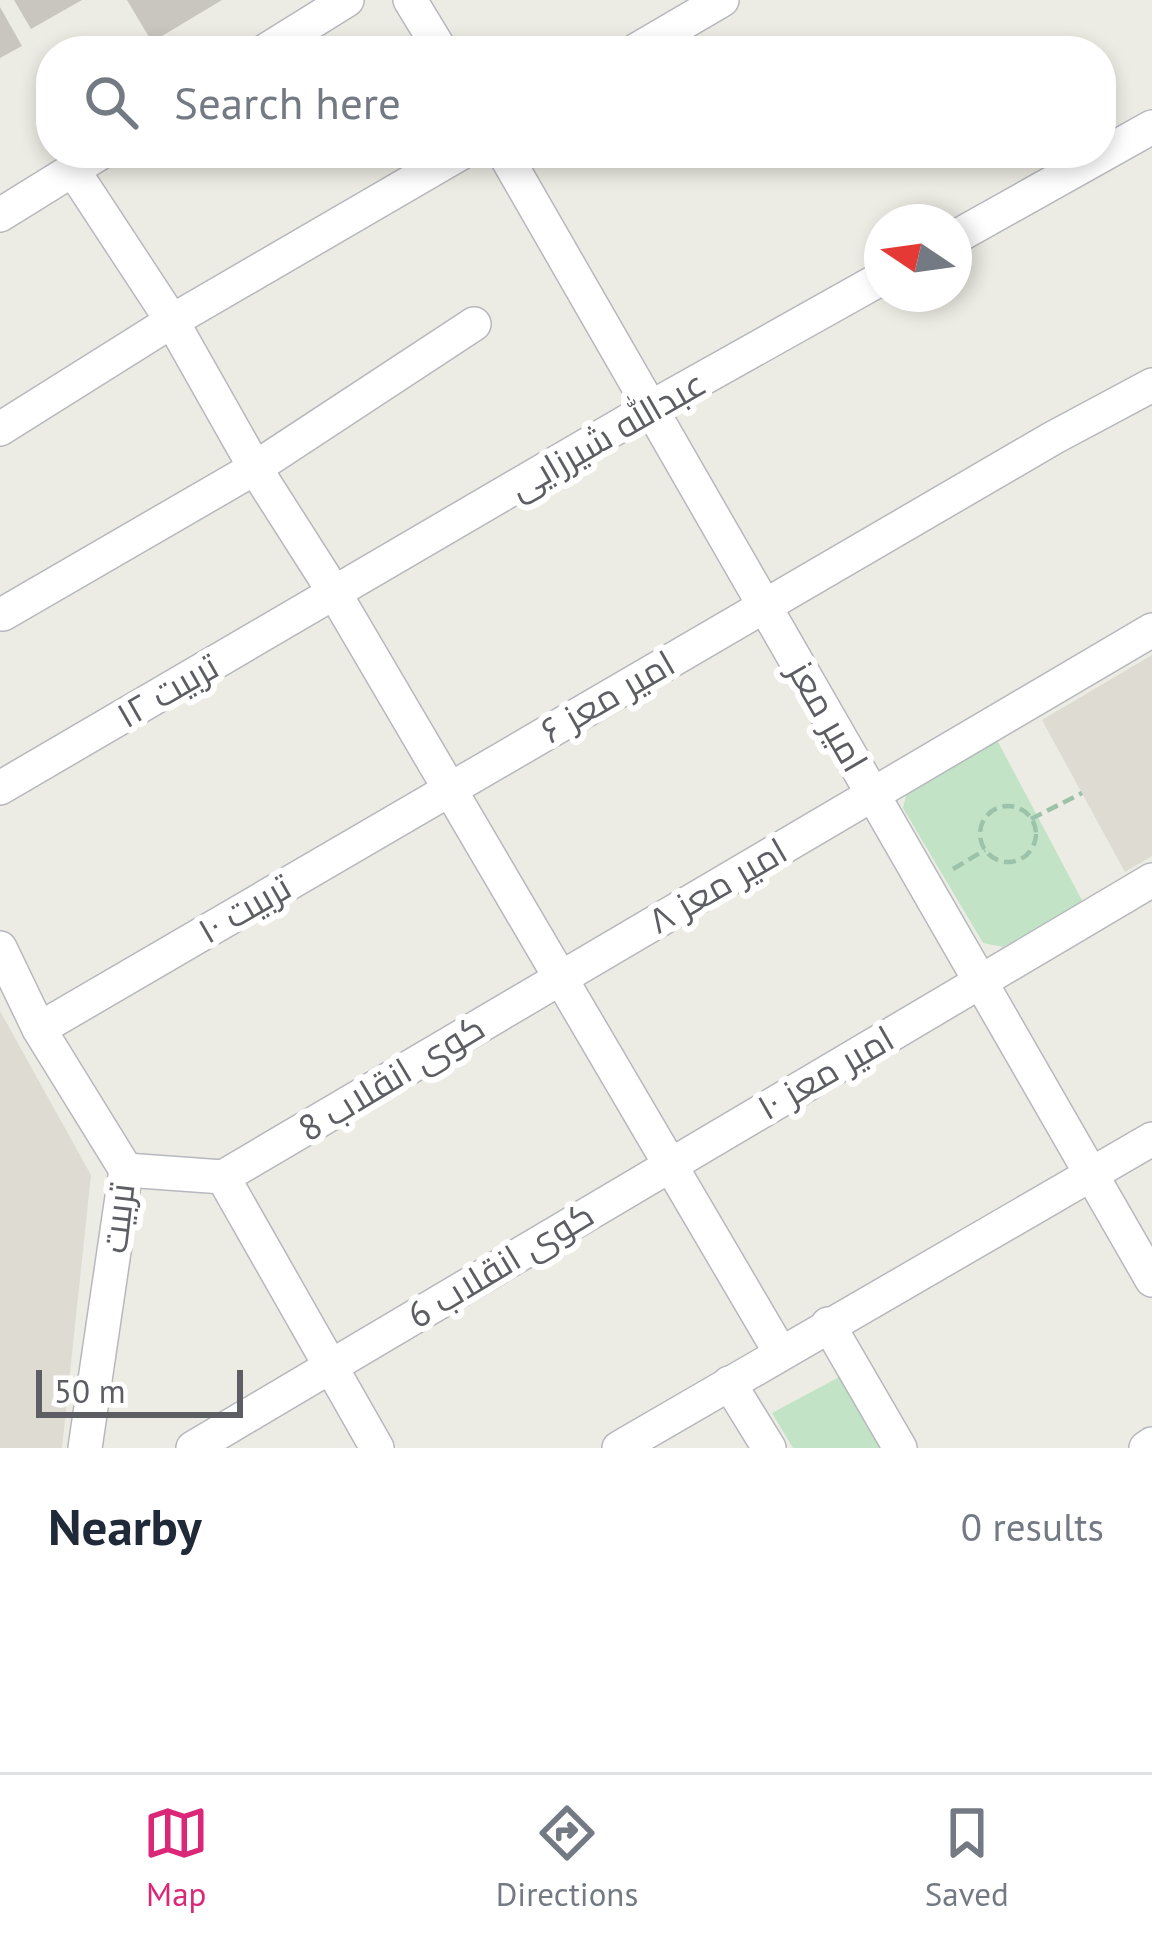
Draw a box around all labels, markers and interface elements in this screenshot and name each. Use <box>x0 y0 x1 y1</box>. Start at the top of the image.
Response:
search box <box>36 36 1116 168</box>
icon: search <box>78 69 144 135</box>
text: Search here <box>174 73 401 131</box>
north arrow <box>864 204 972 312</box>
street label: عبدالله شیرزایی <box>500 359 714 509</box>
street label: امیر معز ۶ <box>531 639 683 753</box>
street label: تربیت ۱۲ <box>108 642 227 738</box>
street label: امیر معز <box>777 650 880 780</box>
street label: امیر معز ۸ <box>639 826 795 944</box>
street label: تربیت ۱۰ <box>189 863 299 953</box>
street label: کوی انقلاب 8 <box>289 1003 493 1151</box>
street label: امیر معز ۱۰ <box>748 1014 902 1130</box>
street label: تربیت <box>89 1180 145 1256</box>
street label: کوی انقلاب 6 <box>398 1190 602 1338</box>
scale bar <box>36 1364 243 1417</box>
text: 50 m <box>54 1369 126 1412</box>
text: Nearby <box>48 1493 202 1559</box>
text: 0 results <box>961 1501 1104 1552</box>
tab: Map <box>143 1800 209 1915</box>
tab: Directions <box>496 1800 638 1915</box>
tab: Saved <box>925 1800 1009 1915</box>

